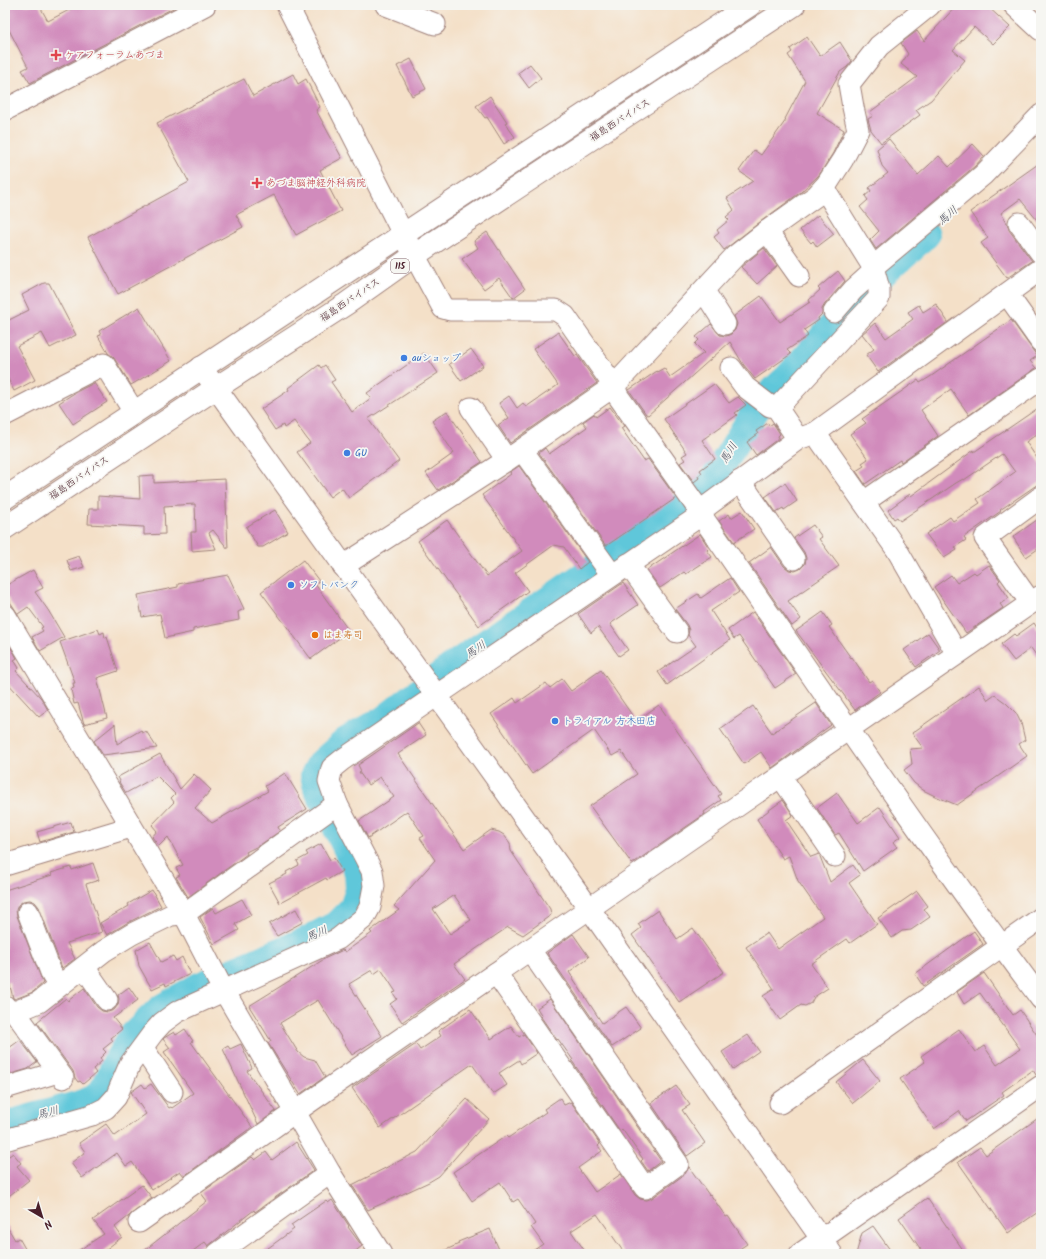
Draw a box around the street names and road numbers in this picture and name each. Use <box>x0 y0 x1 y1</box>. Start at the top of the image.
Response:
street label: 福島西バイパス <box>586 94 654 146</box>
road number: 115 <box>391 259 409 273</box>
street label: 福島西バイパス <box>317 274 383 326</box>
street label: 福島西バイパス <box>46 452 112 504</box>

